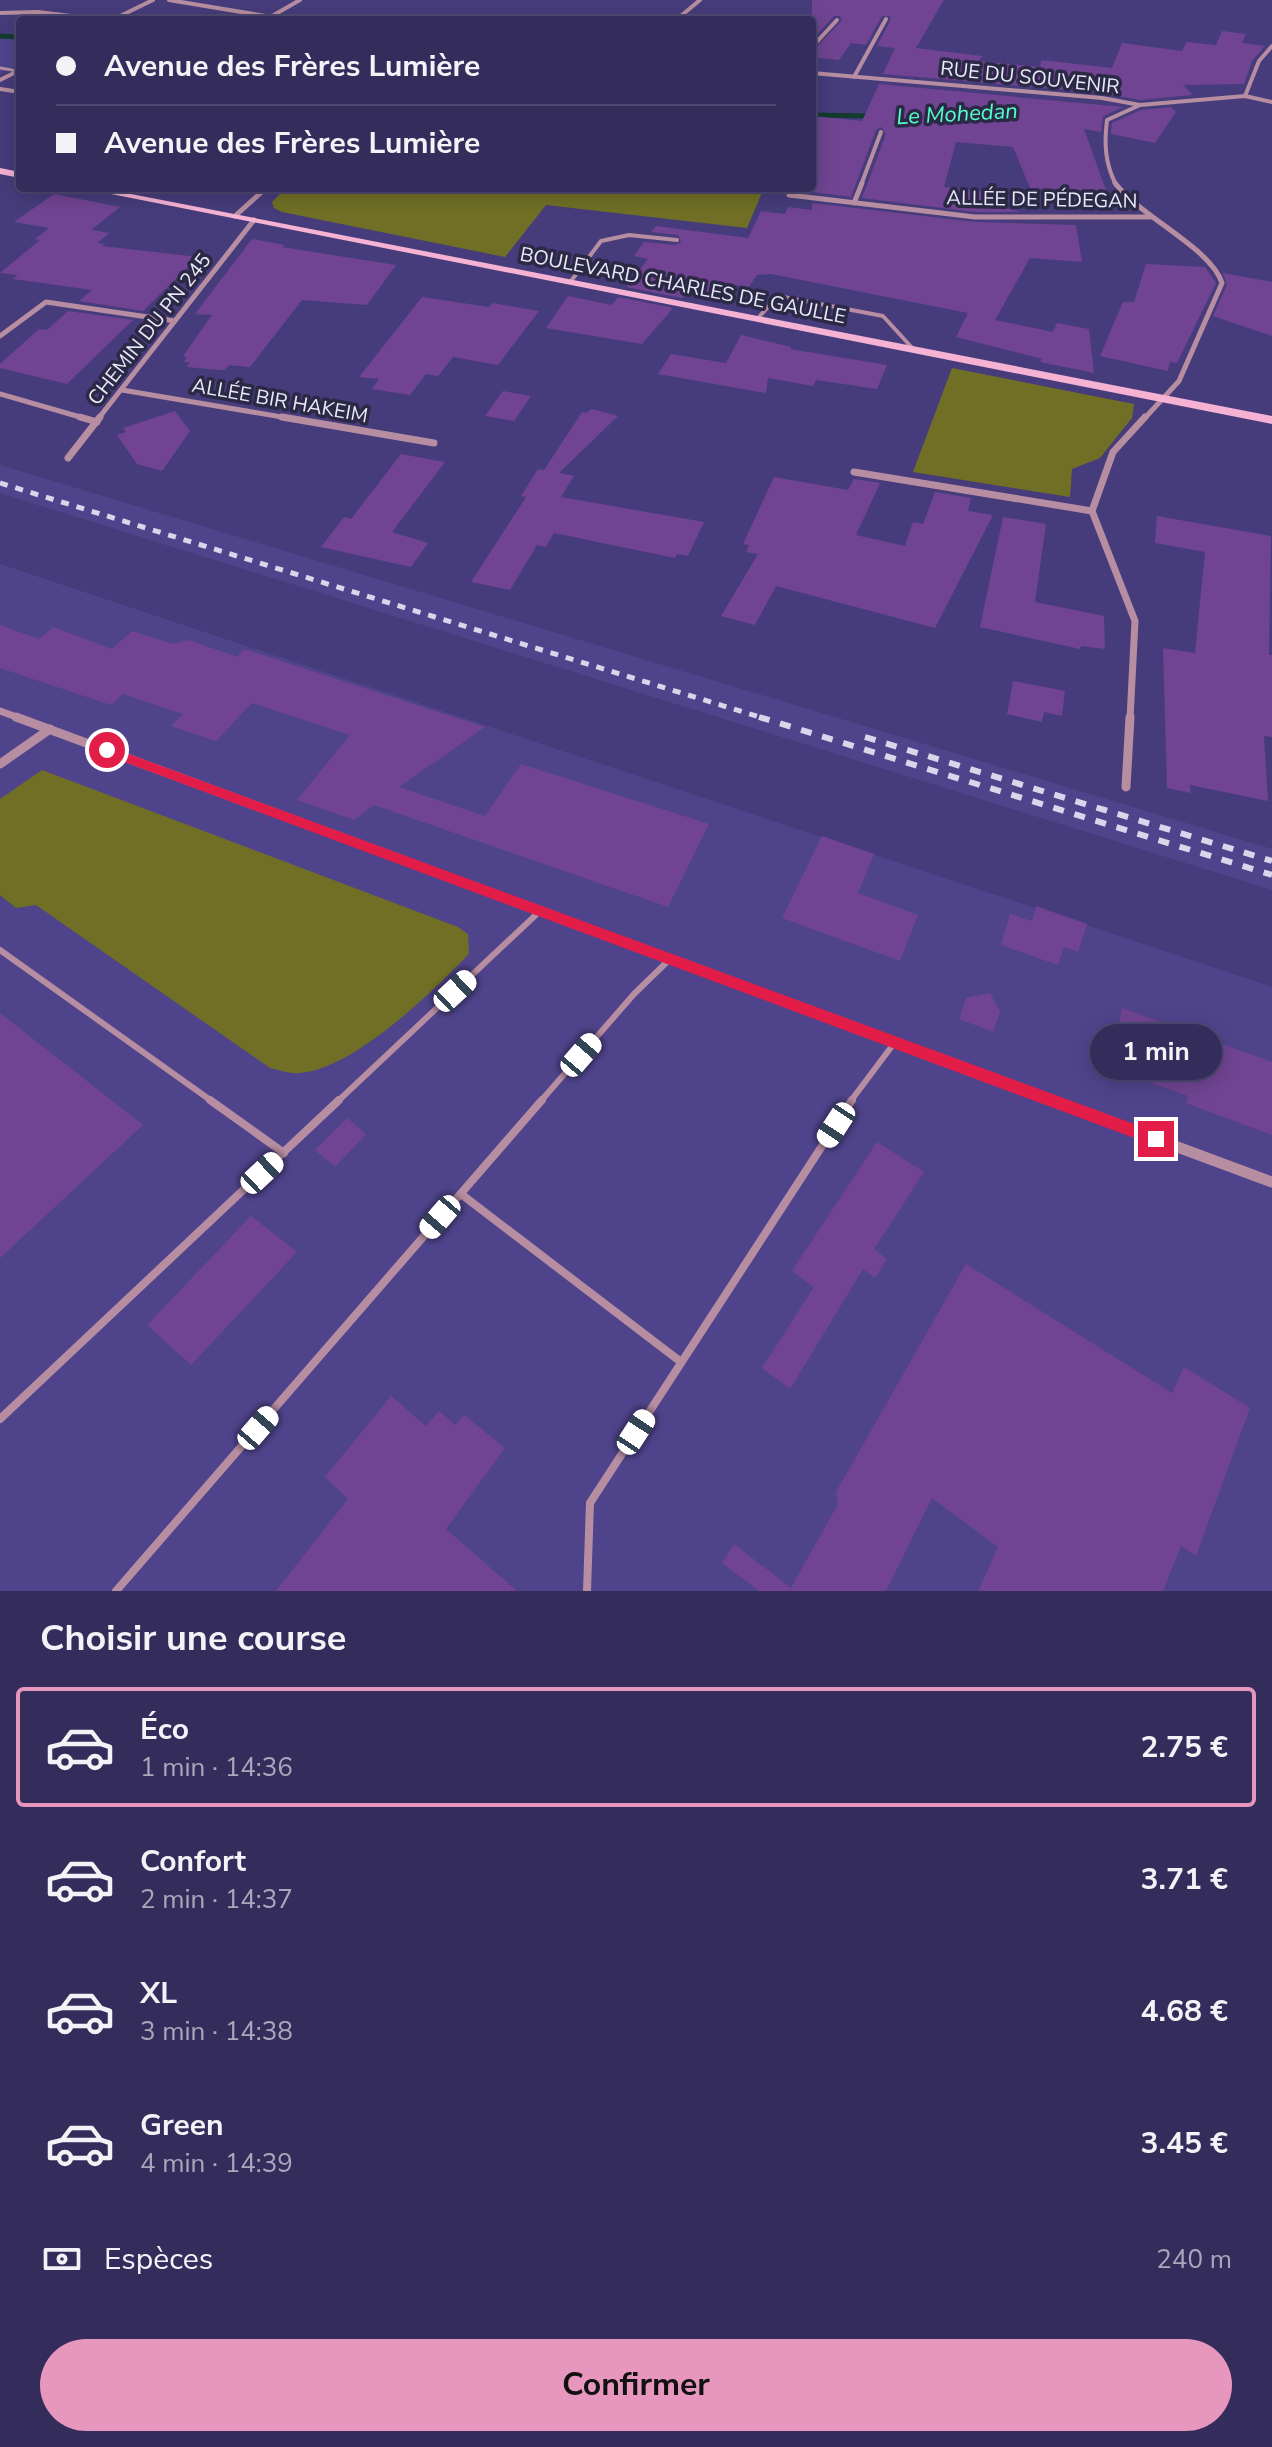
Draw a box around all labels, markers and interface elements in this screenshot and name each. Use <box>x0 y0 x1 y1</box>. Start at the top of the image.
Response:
text: Avenue des Frères Lumière <box>104 46 480 87</box>
street label: RUE DU SOUVENIR <box>939 55 1121 100</box>
water label: Le Mohedan <box>896 96 1018 132</box>
text: Avenue des Frères Lumière <box>104 123 480 164</box>
street label: ALLÉE DE PÉDEGAN <box>946 184 1138 215</box>
street label: BOULEVARD CHARLES DE GAULLE <box>518 241 848 330</box>
street label: CHEMIN DU PN 245 <box>82 248 217 411</box>
street label: ALLÉE BIR HAKEIM <box>190 372 370 429</box>
route start <box>89 732 125 768</box>
car <box>429 966 481 1016</box>
callout: 1 min <box>1090 1023 1222 1079</box>
car <box>556 1029 606 1081</box>
text: 1 min <box>1122 1034 1190 1069</box>
car <box>813 1098 859 1152</box>
route end <box>1138 1121 1174 1157</box>
car <box>236 1148 288 1198</box>
car <box>415 1191 465 1243</box>
car <box>233 1402 283 1454</box>
car <box>613 1405 659 1459</box>
text: Choisir une course <box>40 1614 346 1663</box>
text: Éco <box>140 1709 189 1750</box>
icon: car <box>44 1711 116 1783</box>
text: 2.75 € <box>1140 1727 1228 1768</box>
text: 1 min · 14:36 <box>140 1750 293 1785</box>
text: Confort <box>140 1841 246 1882</box>
icon: car <box>44 1843 116 1915</box>
text: 3.71 € <box>1140 1859 1228 1900</box>
text: 2 min · 14:37 <box>140 1882 293 1917</box>
text: XL <box>140 1973 177 2014</box>
icon: car <box>44 1975 116 2047</box>
text: 4.68 € <box>1140 1991 1228 2032</box>
text: 3 min · 14:38 <box>140 2014 293 2049</box>
text: Green <box>140 2105 224 2146</box>
icon: car <box>44 2107 116 2179</box>
text: 3.45 € <box>1140 2123 1228 2164</box>
text: 4 min · 14:39 <box>140 2146 293 2181</box>
icon: cash <box>40 2237 84 2281</box>
text: Espèces <box>104 2239 213 2280</box>
text: 240 m <box>1156 2242 1232 2277</box>
button: Confirmer <box>40 2339 1232 2431</box>

